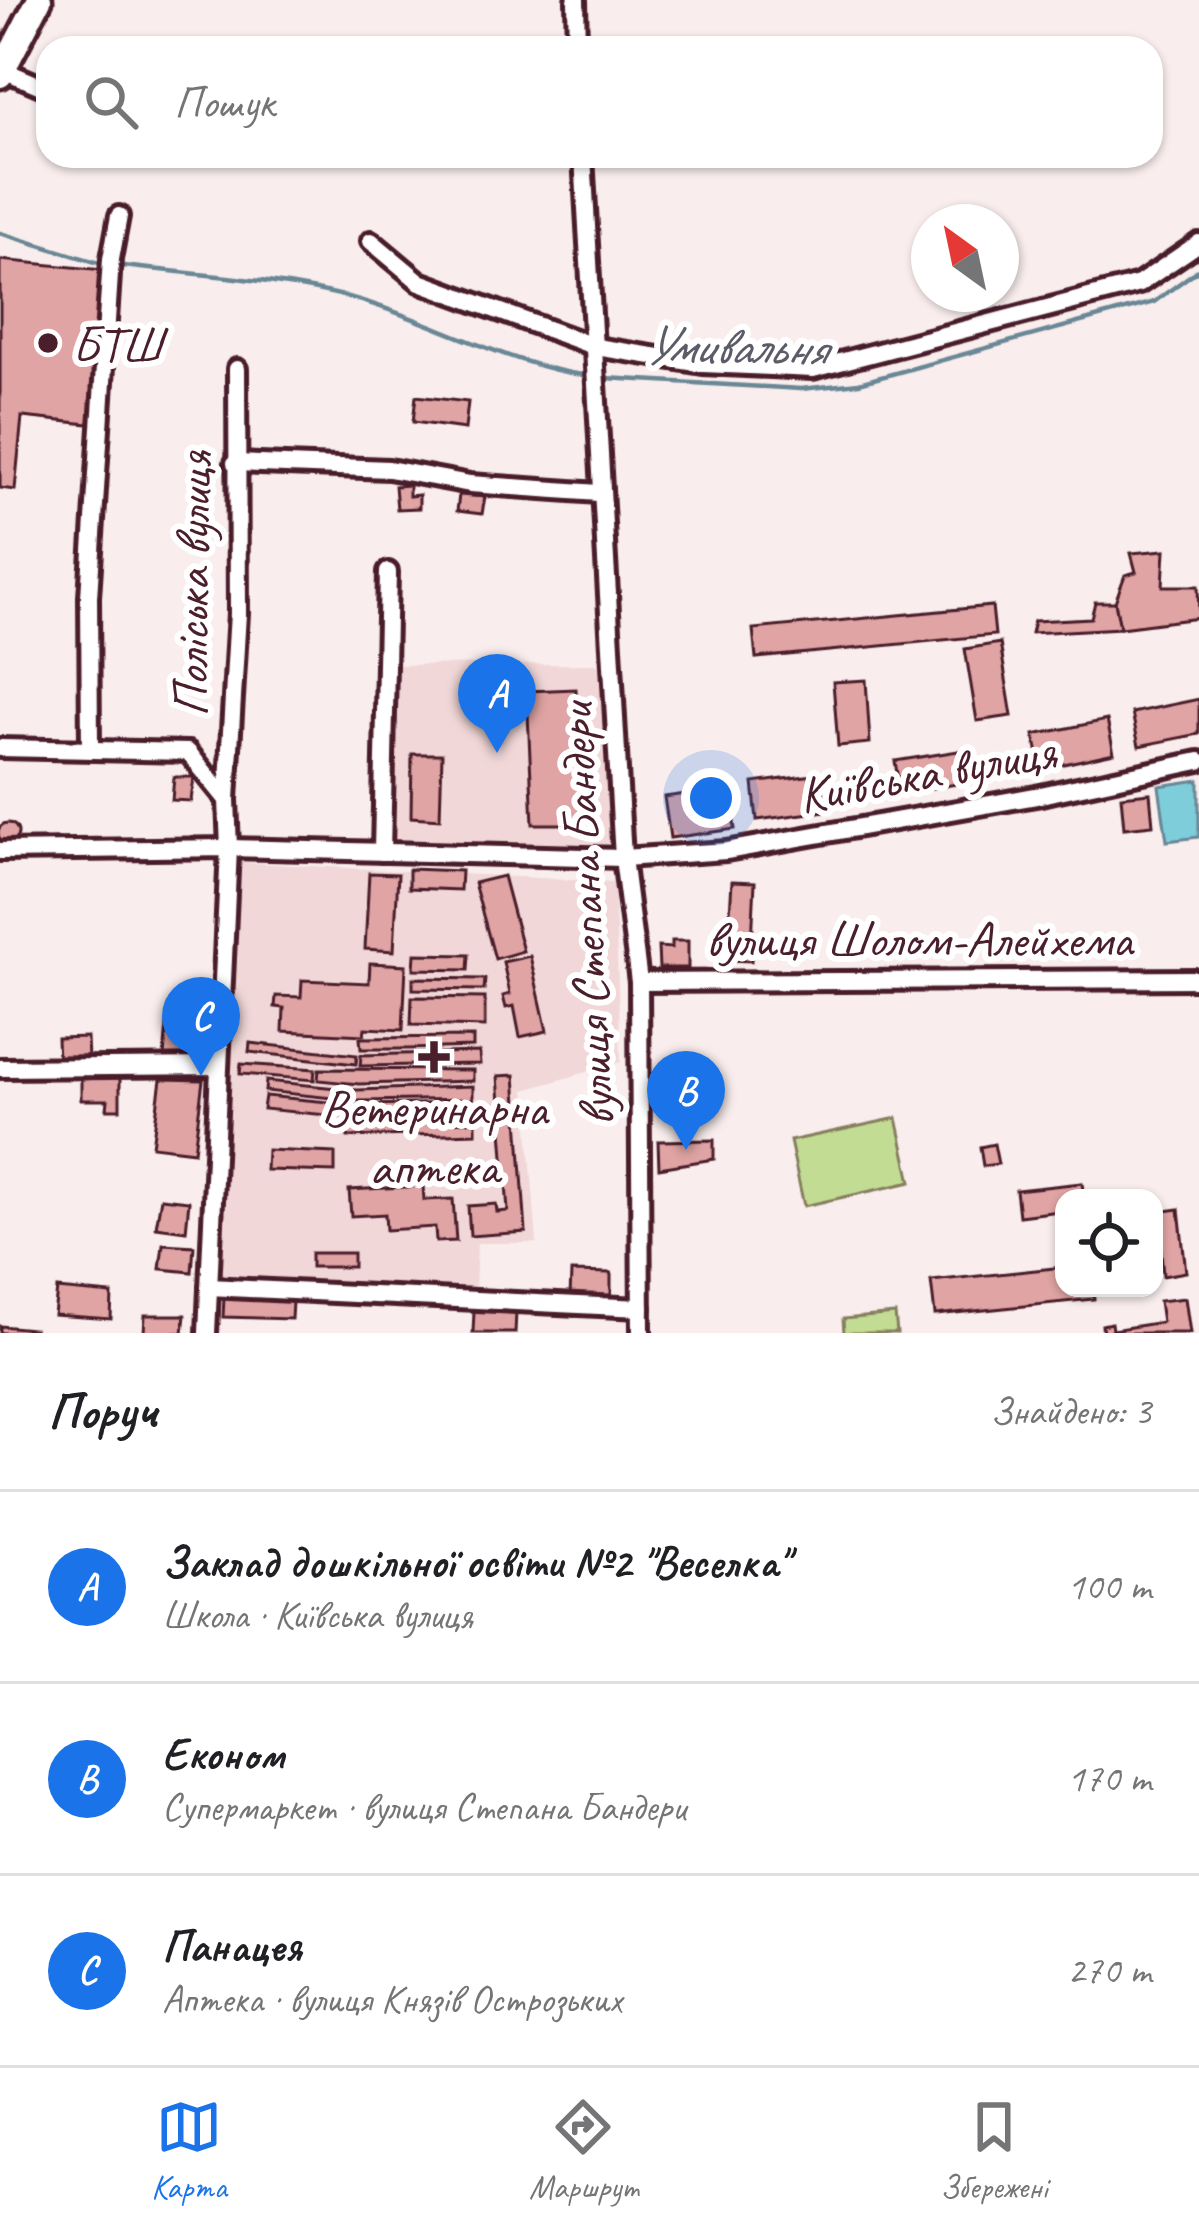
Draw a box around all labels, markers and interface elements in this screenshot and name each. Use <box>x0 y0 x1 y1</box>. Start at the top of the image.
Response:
search box <box>36 36 1163 168</box>
icon: search <box>78 69 144 135</box>
text: Пошук <box>174 74 274 131</box>
north arrow <box>911 204 1019 312</box>
water label: Умивальня <box>642 310 834 382</box>
place label: БТШ <box>72 312 169 376</box>
marker: БТШ <box>35 330 61 356</box>
street label: Поліська вулиця <box>158 449 226 717</box>
pin: A <box>458 654 536 753</box>
street label: вулиця Степана Бандери <box>543 698 629 1128</box>
street label: Київська вулиця <box>794 719 1062 827</box>
your location <box>681 768 741 828</box>
street label: вулиця Шолом-Алейхема <box>706 907 1136 971</box>
pin: C <box>162 977 240 1076</box>
marker: Ветеринарна аптека <box>421 1044 447 1070</box>
pin: B <box>647 1051 725 1150</box>
place label: Ветеринарна аптека <box>321 1076 551 1199</box>
map controls <box>1055 1189 1163 1297</box>
button: locate <box>1055 1189 1163 1297</box>
text: Поруч <box>48 1379 157 1443</box>
text: Знайдено: 3 <box>990 1387 1151 1436</box>
text: Заклад дошкільної освіти №2 "Веселка" <box>162 1534 788 1591</box>
text: A <box>77 1562 97 1611</box>
text: 100 m <box>1067 1562 1151 1611</box>
text: Школа · Київська вулиця <box>162 1591 473 1640</box>
text: Економ <box>162 1726 284 1783</box>
text: B <box>77 1754 97 1803</box>
text: 170 m <box>1067 1754 1151 1803</box>
text: Супермаркет · вулиця Степана Бандери <box>162 1783 686 1832</box>
text: Панацея <box>162 1918 301 1975</box>
text: C <box>78 1946 96 1995</box>
text: 270 m <box>1067 1946 1151 1995</box>
text: Аптека · вулиця Князів Острозьких <box>162 1975 622 2024</box>
tab: Карта <box>151 2094 227 2208</box>
tab: Маршрут <box>529 2094 638 2208</box>
tab: Збережені <box>940 2094 1048 2208</box>

